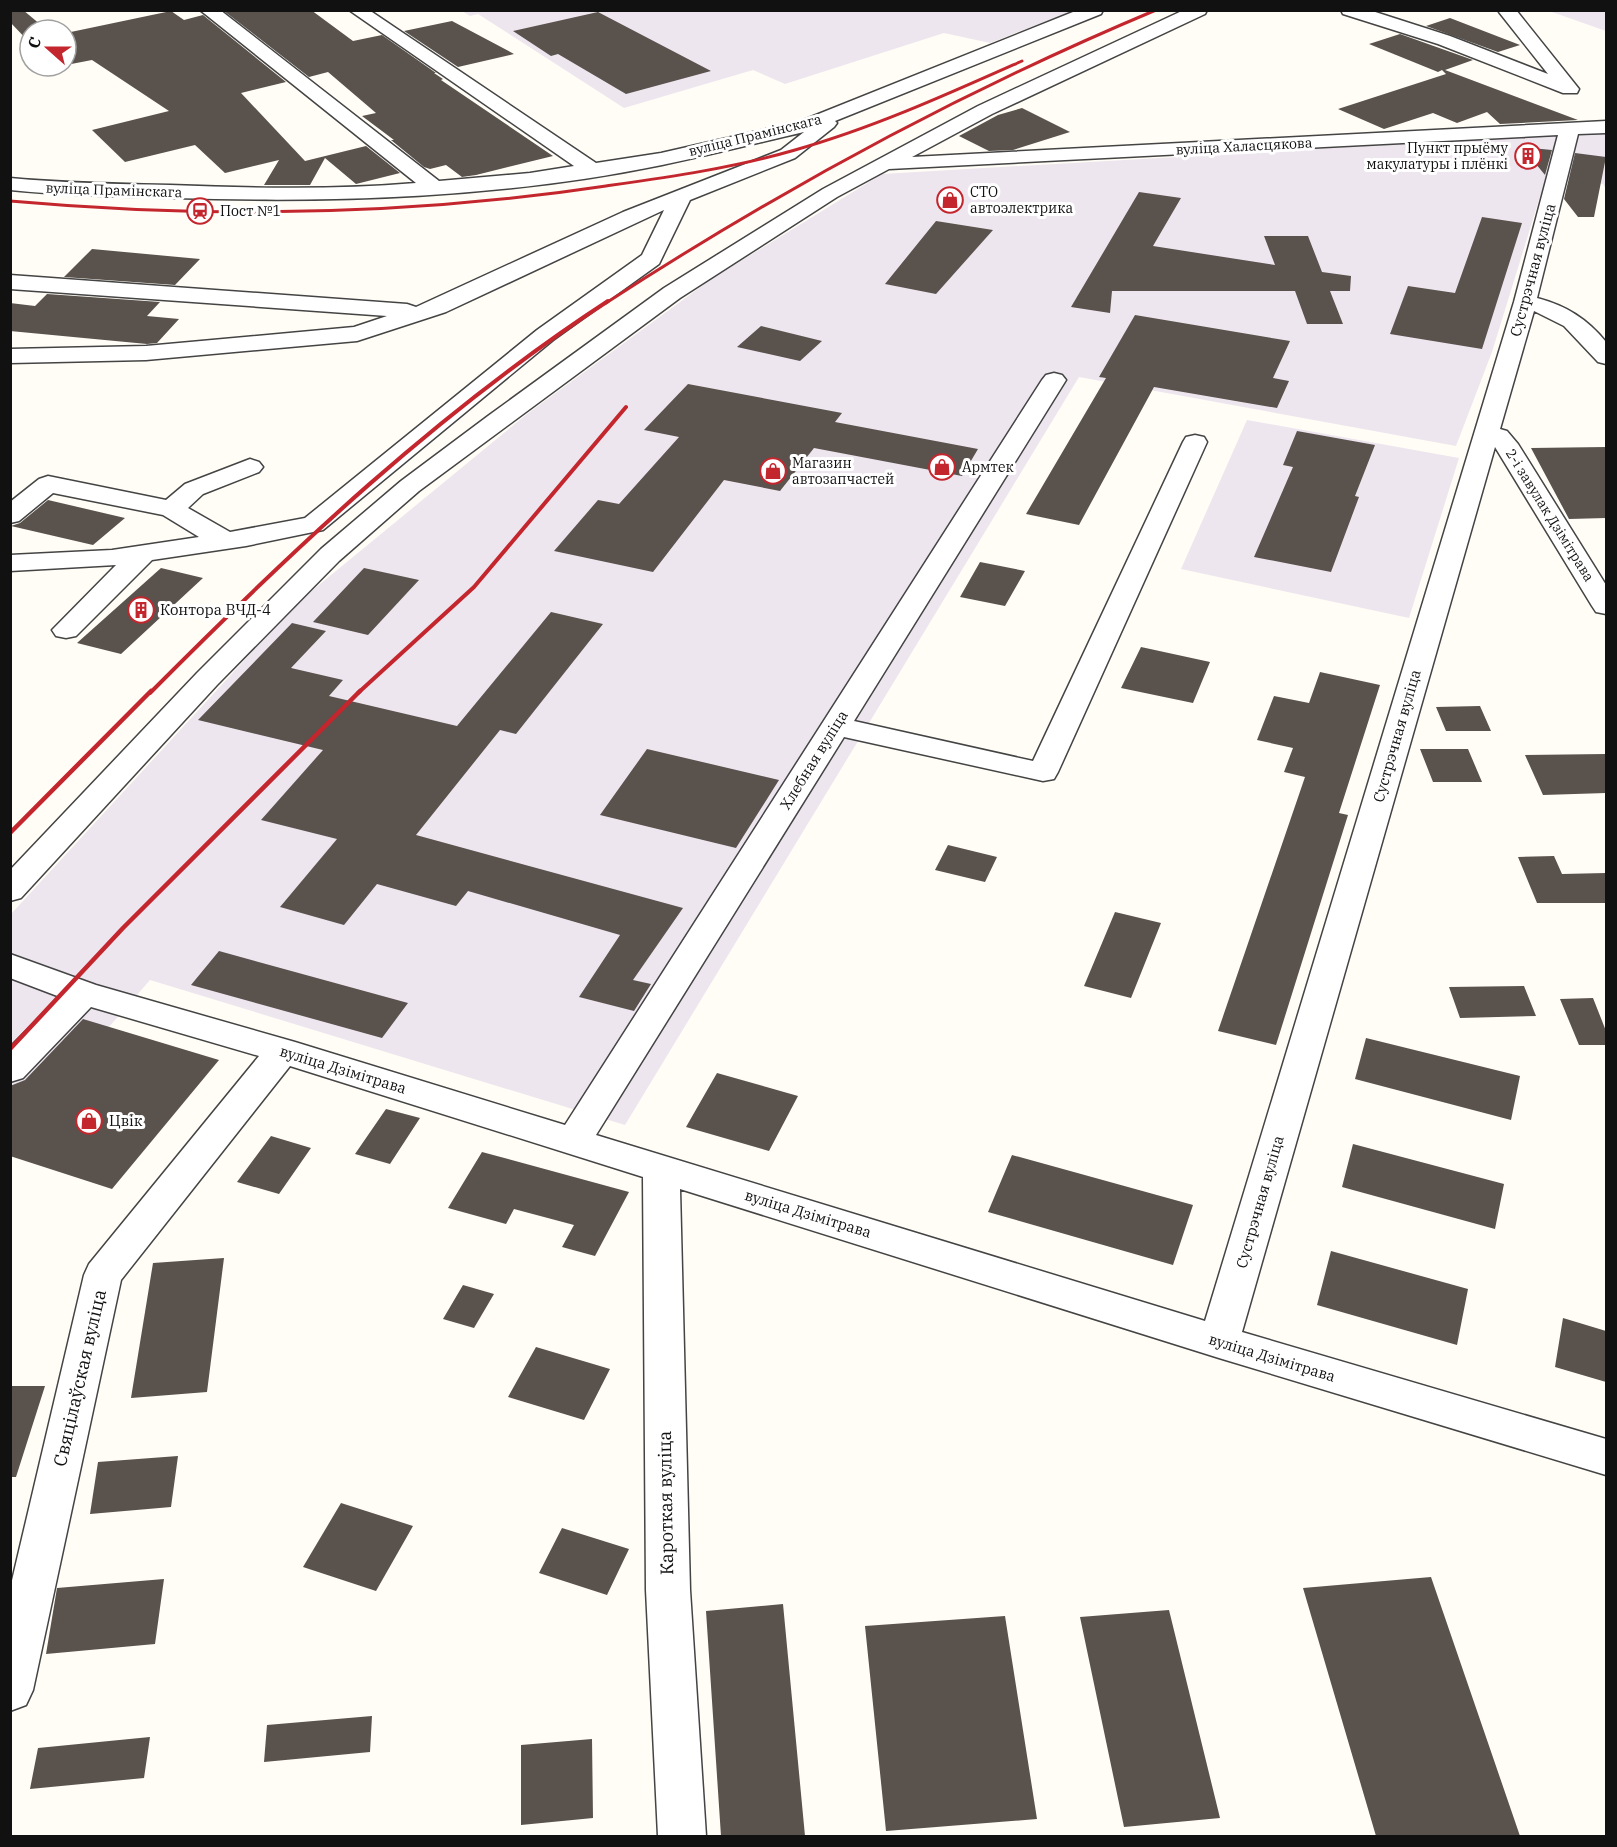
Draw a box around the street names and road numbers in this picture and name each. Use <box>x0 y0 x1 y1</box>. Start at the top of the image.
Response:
street label: вуліца Прамінскага <box>687 110 824 160</box>
street label: вуліца Халасцякова <box>1175 133 1313 159</box>
street label: вуліца Прамінскага <box>45 179 183 201</box>
street label: Сустрэчная вуліца <box>1506 201 1559 339</box>
street label: 2-і завулак Дзімітрава <box>1502 445 1598 585</box>
street label: Сустрэчная вуліца <box>1368 667 1425 804</box>
street label: Хлебная вуліца <box>775 707 852 813</box>
street label: вуліца Дзімітрава <box>278 1041 409 1098</box>
street label: Сустрэчная вуліца <box>1231 1133 1288 1270</box>
street label: вуліца Дзімітрава <box>743 1185 874 1242</box>
street label: Свяцілаўская вуліца <box>48 1287 111 1469</box>
street label: вуліца Дзімітрава <box>1207 1329 1338 1386</box>
street label: Кароткая вуліца <box>653 1430 678 1575</box>

